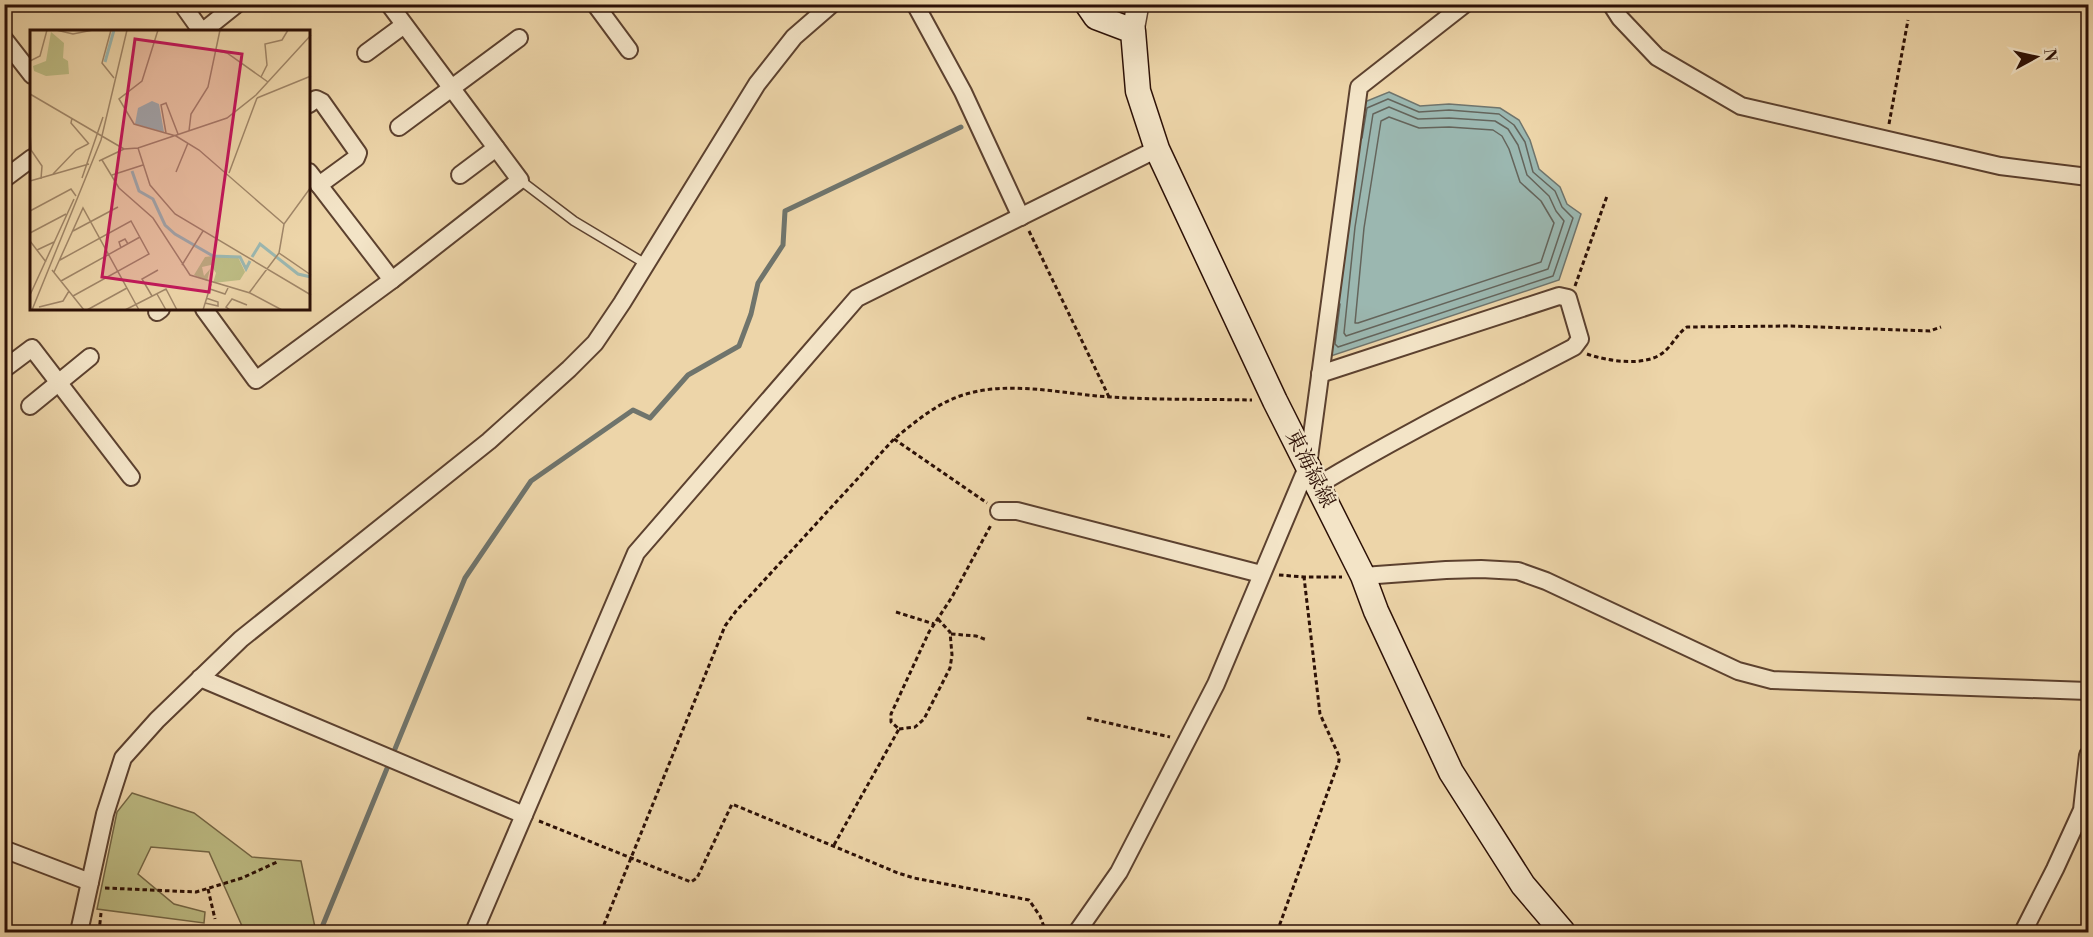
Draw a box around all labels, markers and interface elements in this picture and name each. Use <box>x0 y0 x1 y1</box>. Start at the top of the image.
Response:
north arrow <box>2006 27 2066 87</box>
inset map <box>30 30 310 310</box>
text: N <box>2039 47 2061 63</box>
street label: 東海緑線 <box>1279 426 1341 512</box>

